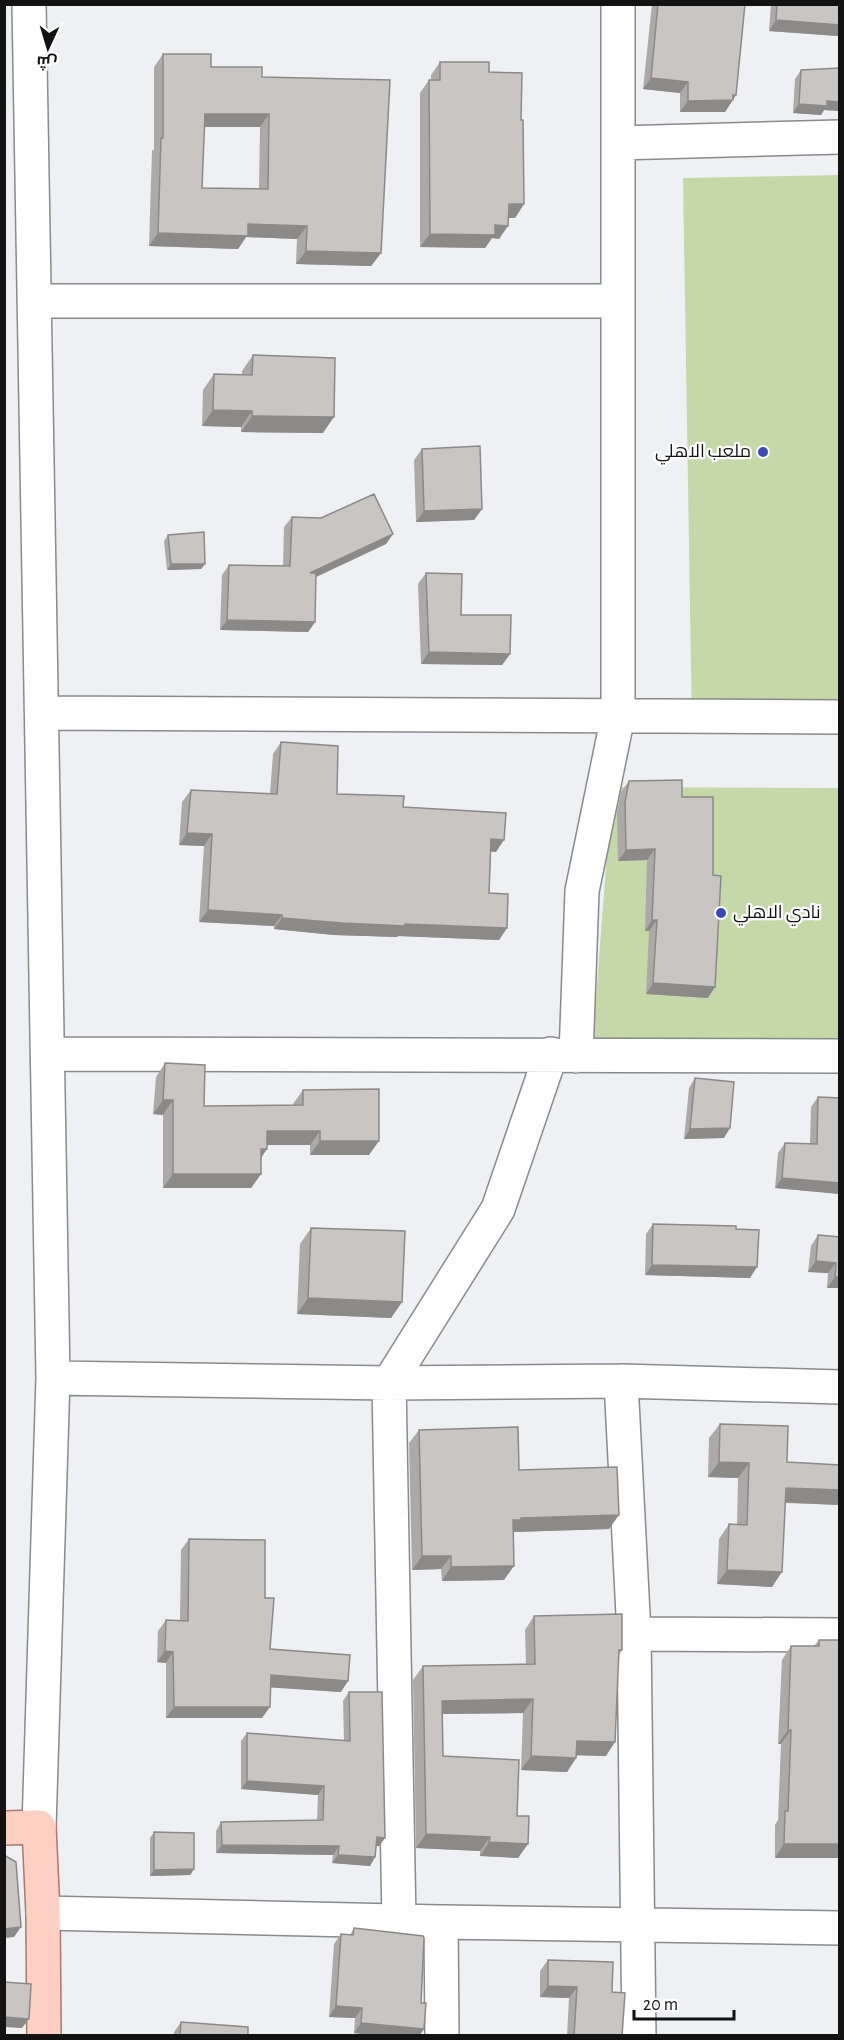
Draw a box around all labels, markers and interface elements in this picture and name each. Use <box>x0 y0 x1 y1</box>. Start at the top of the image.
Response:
north arrow <box>18 18 78 78</box>
text: ش <box>36 52 58 72</box>
place label: ملعب الاهلي <box>655 443 751 465</box>
marker: ملعب الاهلي <box>756 445 770 459</box>
place label: نادي الاهلي <box>733 904 821 926</box>
marker: نادي الاهلي <box>714 906 728 920</box>
scale bar <box>634 1983 734 2021</box>
text: 20 m <box>643 1996 678 2014</box>

